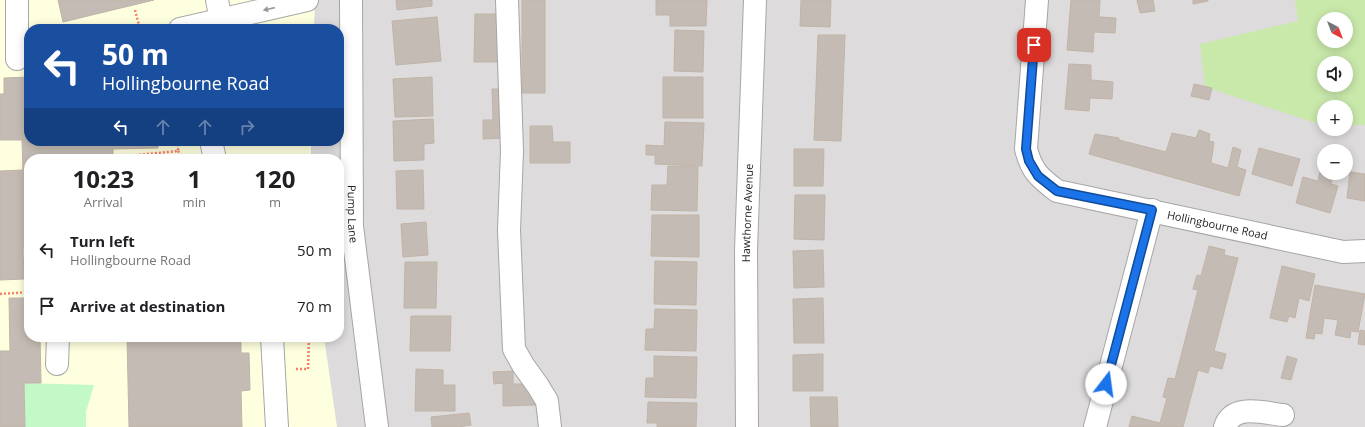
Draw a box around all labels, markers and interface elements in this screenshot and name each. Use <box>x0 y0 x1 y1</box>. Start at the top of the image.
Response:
one-way arrow <box>262 6 275 12</box>
north arrow <box>1317 12 1353 48</box>
map controls <box>1317 12 1353 180</box>
pin <box>1017 28 1051 62</box>
icon: arrive <box>1023 34 1045 56</box>
text: 50 m <box>102 35 169 73</box>
icon: left <box>36 40 88 92</box>
button: sound <box>1317 56 1353 92</box>
text: Hollingbourne Road <box>102 71 270 95</box>
button: + <box>1317 100 1353 136</box>
icon: left <box>110 116 132 138</box>
icon: ahead <box>152 116 174 138</box>
icon: ahead <box>194 116 216 138</box>
icon: right <box>236 116 258 138</box>
button: − <box>1317 144 1353 180</box>
text: 10:23 <box>72 162 134 195</box>
text: 1 <box>187 162 201 195</box>
text: 120 <box>254 162 296 195</box>
street label: Hawthorne Avenue <box>738 163 756 262</box>
street label: Pump Lane <box>345 185 362 244</box>
text: Arrival <box>84 193 123 211</box>
text: min <box>183 193 206 211</box>
text: m <box>269 193 281 211</box>
street label: Hollingbourne Road <box>1166 207 1269 243</box>
text: Turn left <box>70 231 135 251</box>
icon: left <box>36 239 58 261</box>
text: 50 m <box>297 240 332 260</box>
text: Hollingbourne Road <box>70 251 191 269</box>
icon: arrive <box>36 295 58 317</box>
text: Arrive at destination <box>70 296 225 316</box>
text: 70 m <box>297 296 332 316</box>
position arrow <box>1085 363 1127 405</box>

